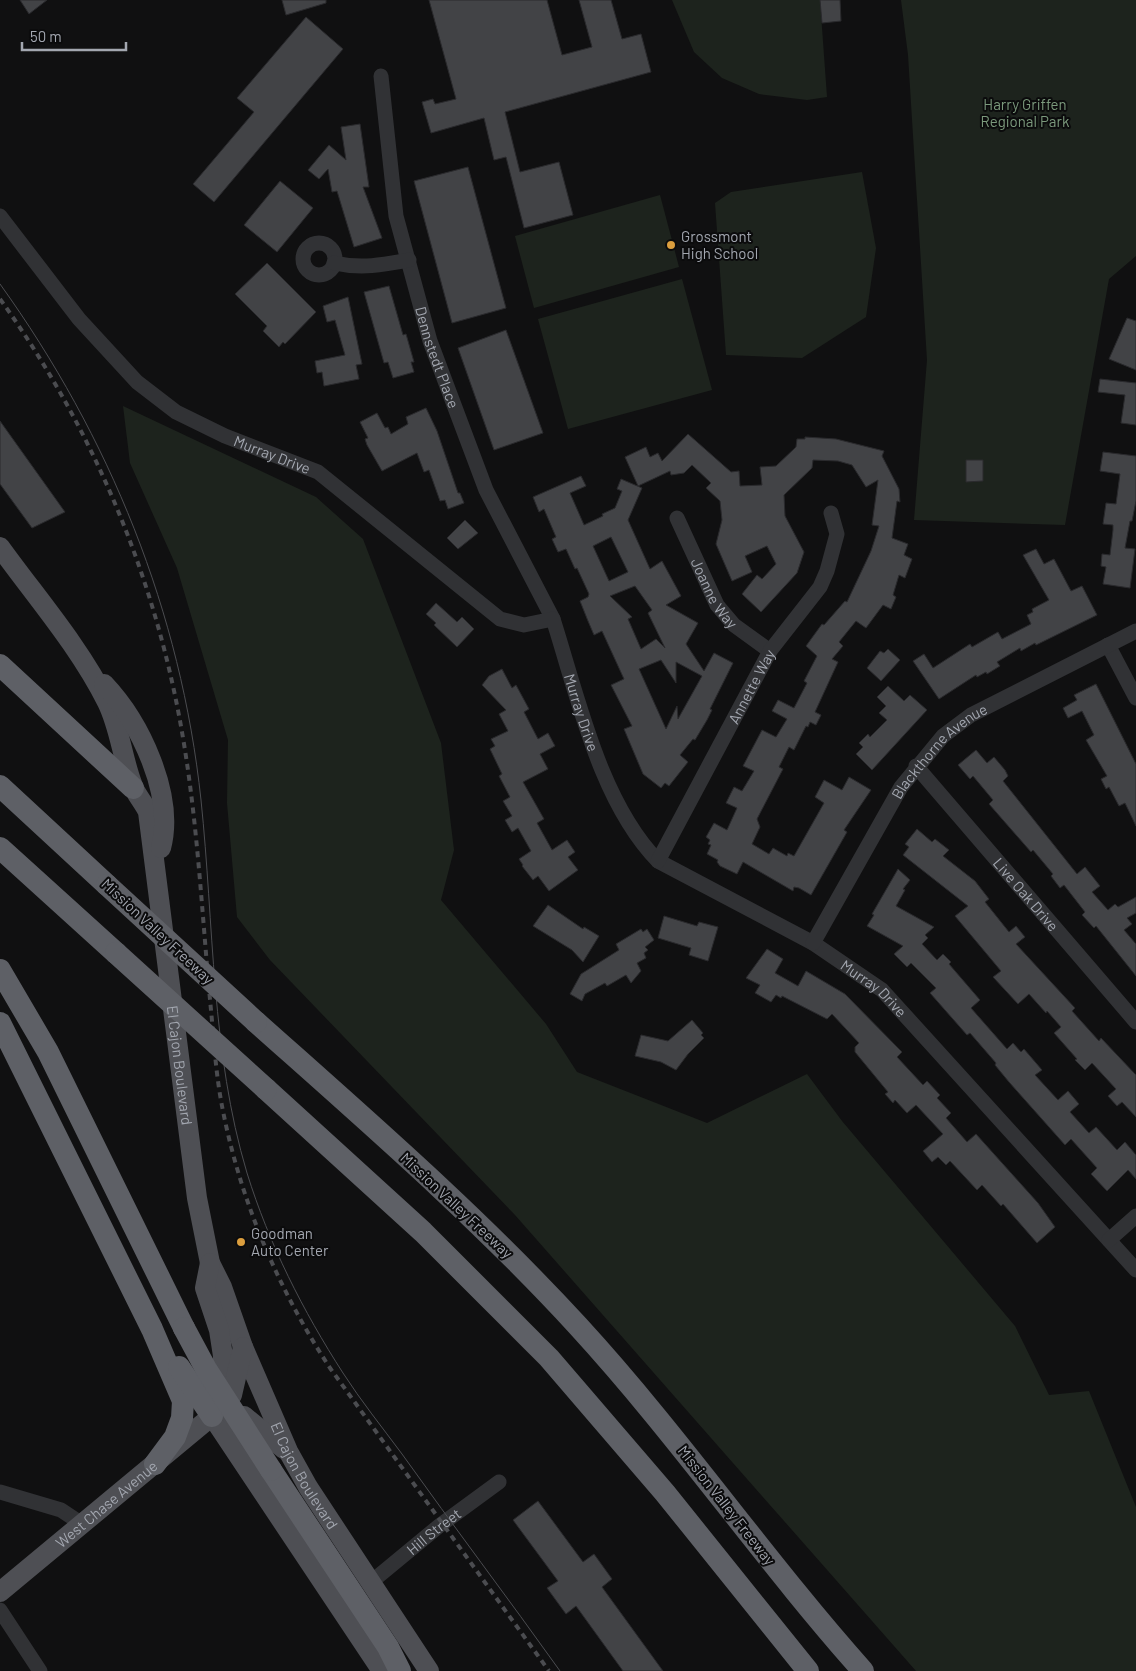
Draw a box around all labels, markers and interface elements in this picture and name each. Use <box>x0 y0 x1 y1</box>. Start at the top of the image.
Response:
scale bar <box>22 20 126 52</box>
text: 50 m <box>30 27 62 45</box>
park label: Harry Griffen Regional Park <box>981 95 1070 130</box>
place label: Grossmont High School <box>681 227 758 262</box>
marker: Grossmont High School <box>665 239 677 251</box>
street label: Dennstedt Place <box>412 304 463 410</box>
street label: Murray Drive <box>232 431 313 477</box>
street label: Joanne Way <box>688 555 742 632</box>
street label: Annette Way <box>724 646 778 727</box>
street label: Murray Drive <box>561 671 603 754</box>
street label: Blackthorne Avenue <box>887 699 990 802</box>
street label: Live Oak Drive <box>990 854 1063 935</box>
street label: Mission Valley Freeway <box>98 874 218 988</box>
street label: Murray Drive <box>838 956 911 1020</box>
street label: El Cajon Boulevard <box>164 1004 197 1126</box>
street label: Mission Valley Freeway <box>397 1148 517 1262</box>
place label: Goodman Auto Center <box>251 1224 329 1259</box>
marker: Goodman Auto Center <box>235 1236 247 1248</box>
street label: El Cajon Boulevard <box>267 1419 342 1532</box>
street label: Mission Valley Freeway <box>675 1442 779 1568</box>
street label: West Chase Avenue <box>52 1456 161 1551</box>
street label: Hill Street <box>403 1504 464 1558</box>

